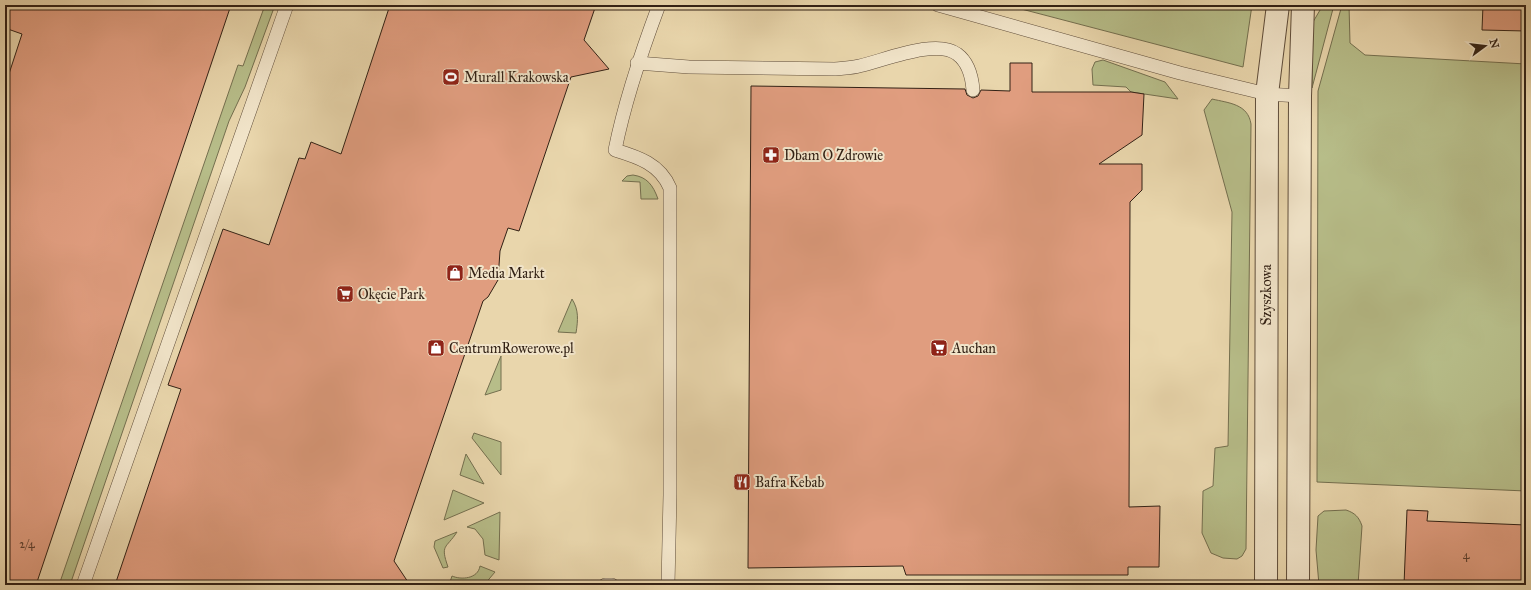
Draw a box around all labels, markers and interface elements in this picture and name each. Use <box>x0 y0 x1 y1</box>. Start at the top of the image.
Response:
north arrow <box>1465 26 1505 66</box>
text: N <box>1487 37 1502 50</box>
sports icon: Murall Krakowska <box>441 67 461 87</box>
place label: Murall Krakowska <box>464 69 569 86</box>
pharmacy icon: Dbam O Zdrowie <box>761 145 781 165</box>
place label: Dbam O Zdrowie <box>784 147 883 164</box>
shop icon: Media Markt <box>445 263 465 283</box>
street label: Szyszkowa <box>1258 264 1275 326</box>
place label: Media Markt <box>468 265 545 282</box>
supermarket icon: Okęcie Park <box>335 284 355 304</box>
place label: Okęcie Park <box>358 286 425 303</box>
shop icon: CentrumRowerowe.pl <box>426 338 446 358</box>
supermarket icon: Auchan <box>929 338 949 358</box>
place label: CentrumRowerowe.pl <box>449 340 574 357</box>
place label: Auchan <box>951 340 996 357</box>
restaurant icon: Bafra Kebab <box>732 472 752 492</box>
place label: Bafra Kebab <box>755 474 824 491</box>
house number: 2/4 <box>19 537 35 551</box>
house number: 4 <box>1463 548 1470 562</box>

